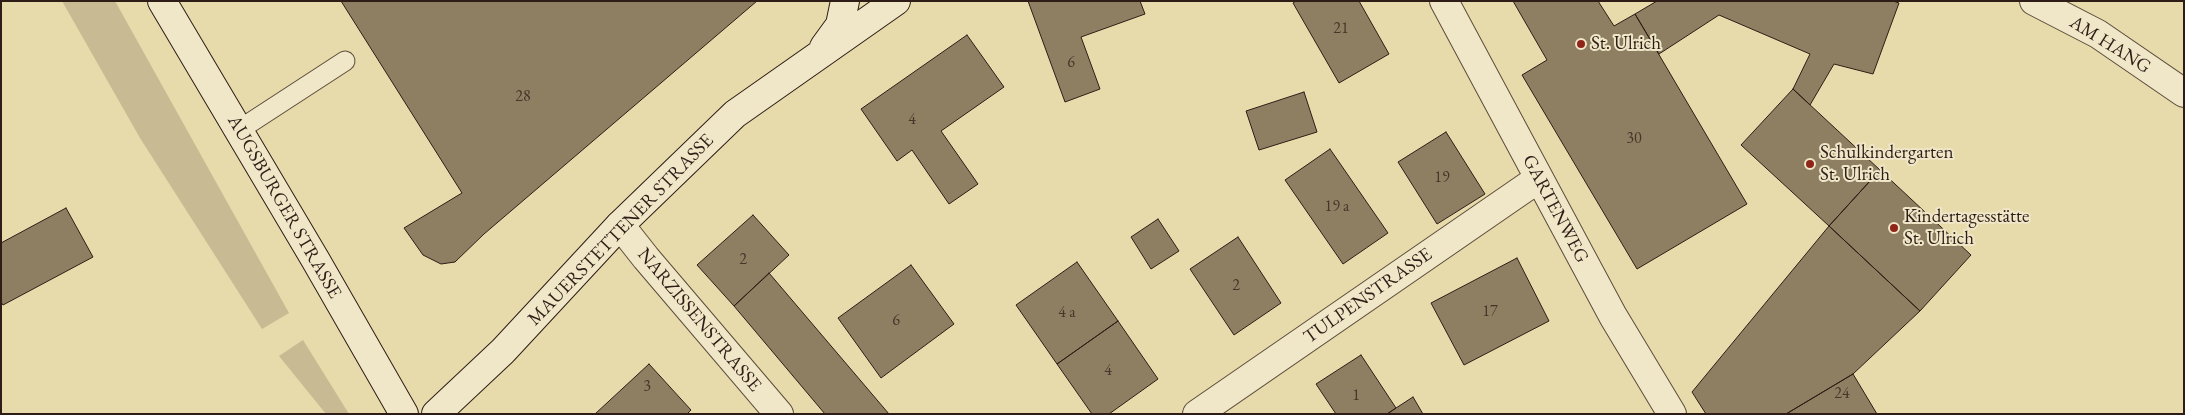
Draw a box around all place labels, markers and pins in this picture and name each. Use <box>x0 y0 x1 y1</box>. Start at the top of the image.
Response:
place label: St. Ulrich <box>1591 33 1661 55</box>
marker: St. Ulrich <box>1575 38 1587 50</box>
place label: Schulkindergarten St. Ulrich <box>1820 142 1953 186</box>
marker: Schulkindergarten St. Ulrich <box>1804 158 1816 170</box>
place label: Kindertagesstätte St. Ulrich <box>1904 206 2029 250</box>
marker: Kindertagesstätte St. Ulrich <box>1888 222 1900 234</box>

